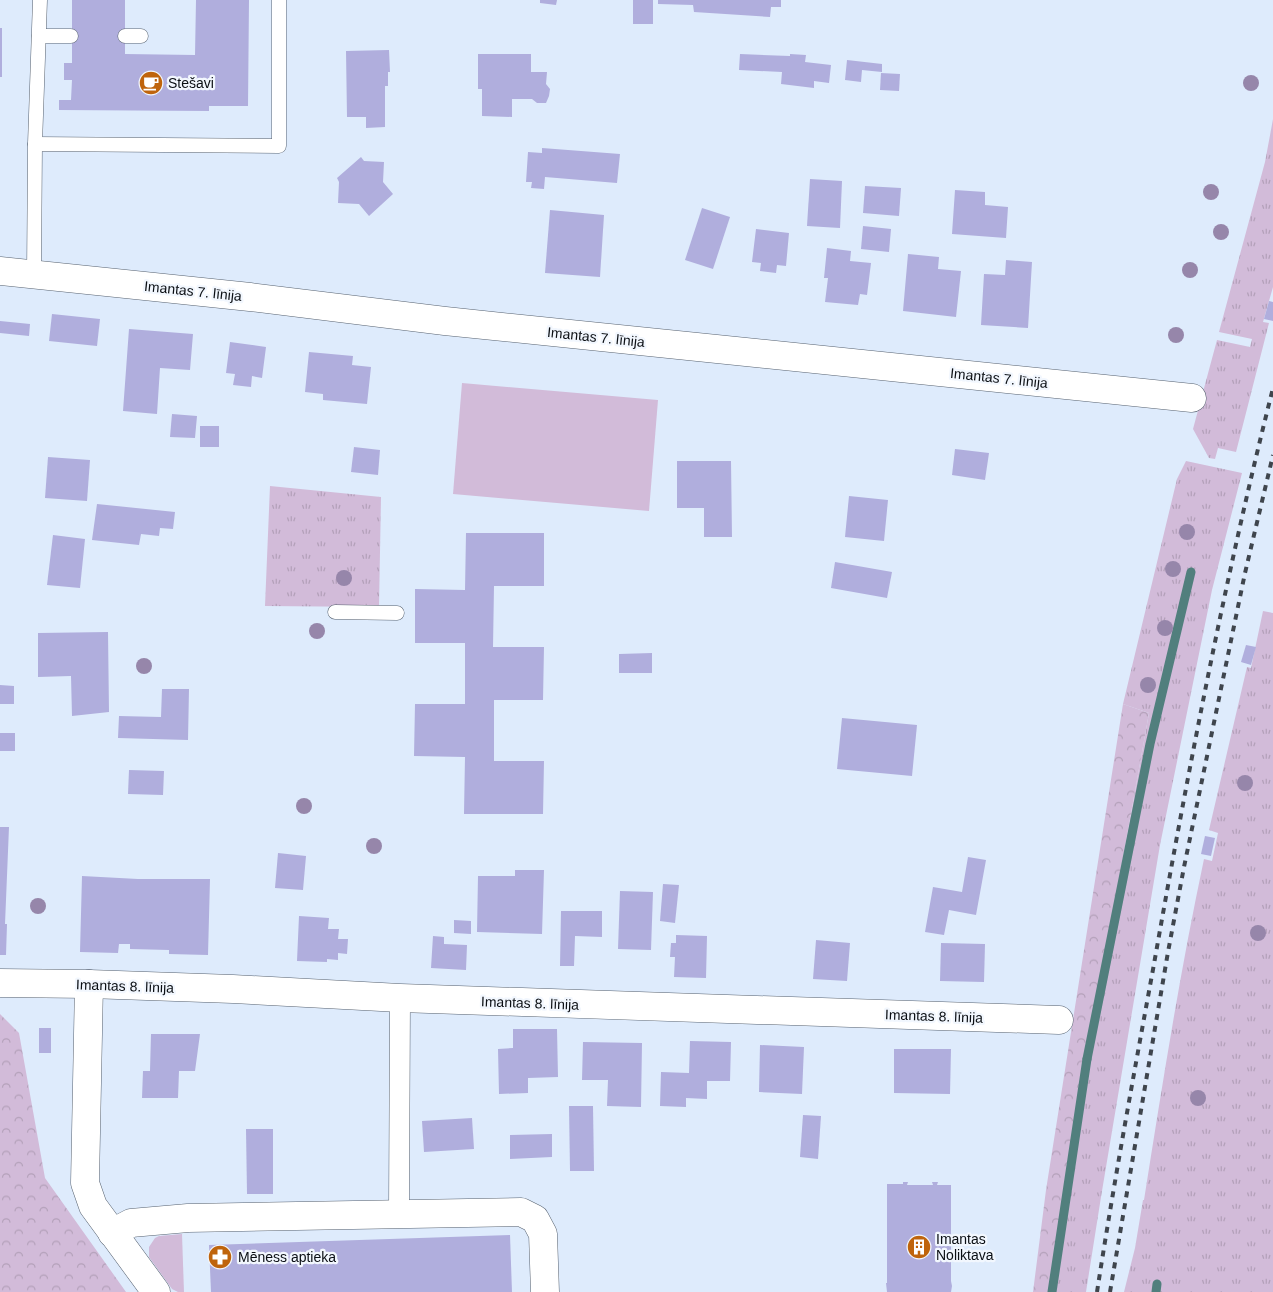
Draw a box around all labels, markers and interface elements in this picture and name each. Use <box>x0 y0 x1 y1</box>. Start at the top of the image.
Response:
cafe icon: Stešavi <box>138 70 164 96</box>
place label: Stešavi <box>168 75 214 91</box>
street label: Imantas 7. līnija <box>143 278 243 304</box>
street label: Imantas 7. līnija <box>546 324 646 350</box>
street label: Imantas 7. līnija <box>949 365 1049 391</box>
street label: Imantas 8. līnija <box>76 976 174 996</box>
street label: Imantas 8. līnija <box>481 993 579 1013</box>
street label: Imantas 8. līnija <box>885 1006 983 1026</box>
place label: Imantas Noliktava <box>936 1231 994 1263</box>
building icon: Imantas Noliktava <box>906 1234 932 1260</box>
pharmacy icon: Mēness aptieka <box>207 1244 233 1270</box>
place label: Mēness aptieka <box>238 1249 336 1265</box>

